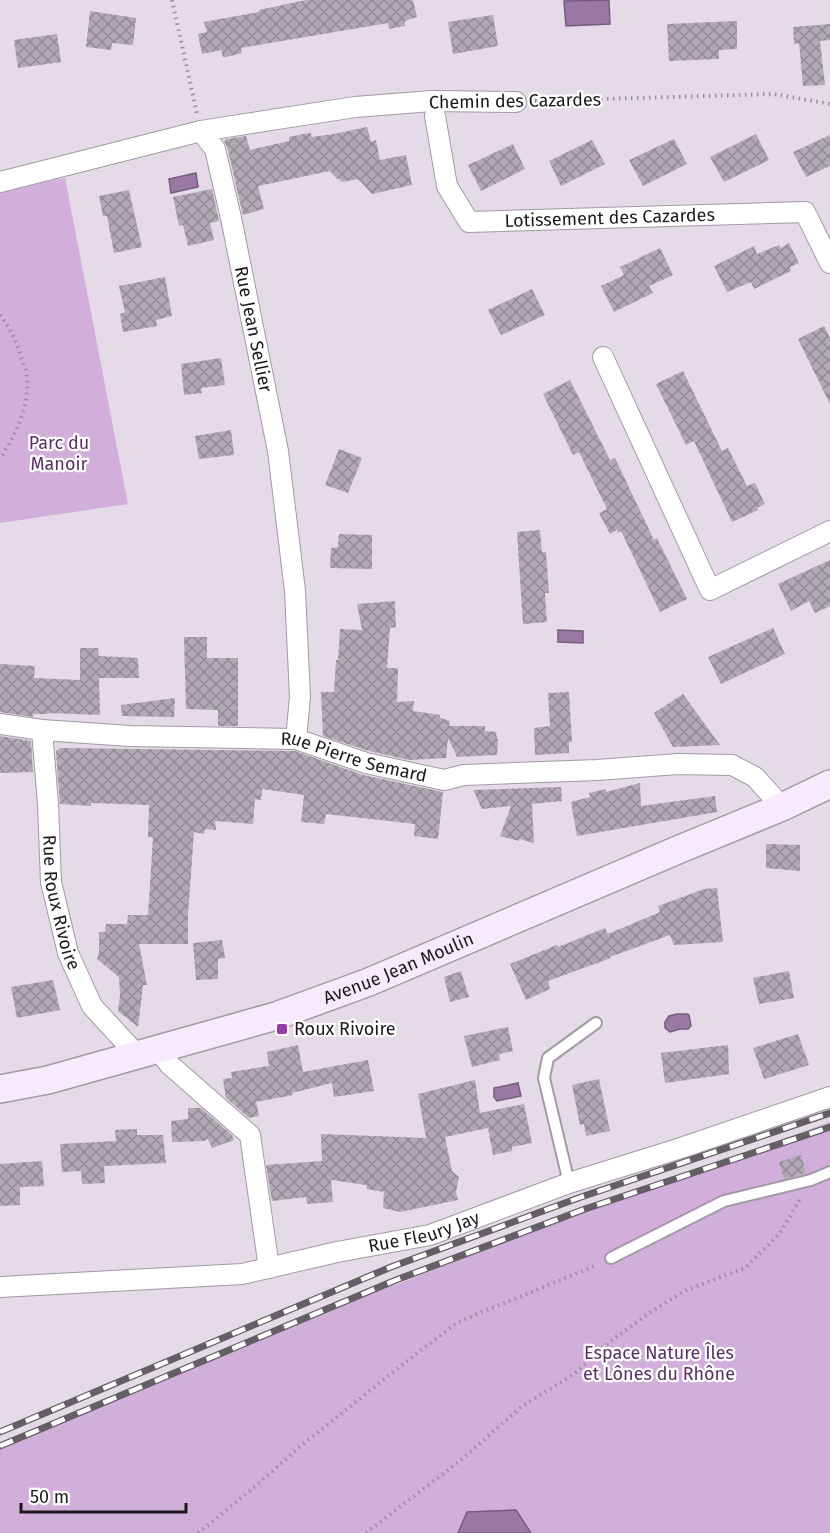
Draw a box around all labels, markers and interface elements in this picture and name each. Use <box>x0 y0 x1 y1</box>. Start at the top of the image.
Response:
street label: Chemin des Cazardes <box>429 88 601 114</box>
street label: Lotissement des Cazardes <box>504 204 715 232</box>
street label: Rue Jean Sellier <box>230 264 277 394</box>
park label: Parc du Manoir <box>29 432 89 475</box>
street label: Rue Pierre Semard <box>280 727 429 787</box>
street label: Rue Roux Rivoire <box>38 834 85 974</box>
street label: Avenue Jean Moulin <box>320 928 477 1009</box>
place label: Roux Rivoire <box>294 1018 396 1040</box>
marker: Roux Rivoire <box>275 1022 289 1036</box>
street label: Rue Fleury Jay <box>366 1206 483 1257</box>
park label: Espace Nature Îles et Lônes du Rhône <box>583 1342 735 1385</box>
scale bar <box>21 1476 186 1514</box>
text: 50 m <box>30 1486 69 1508</box>

